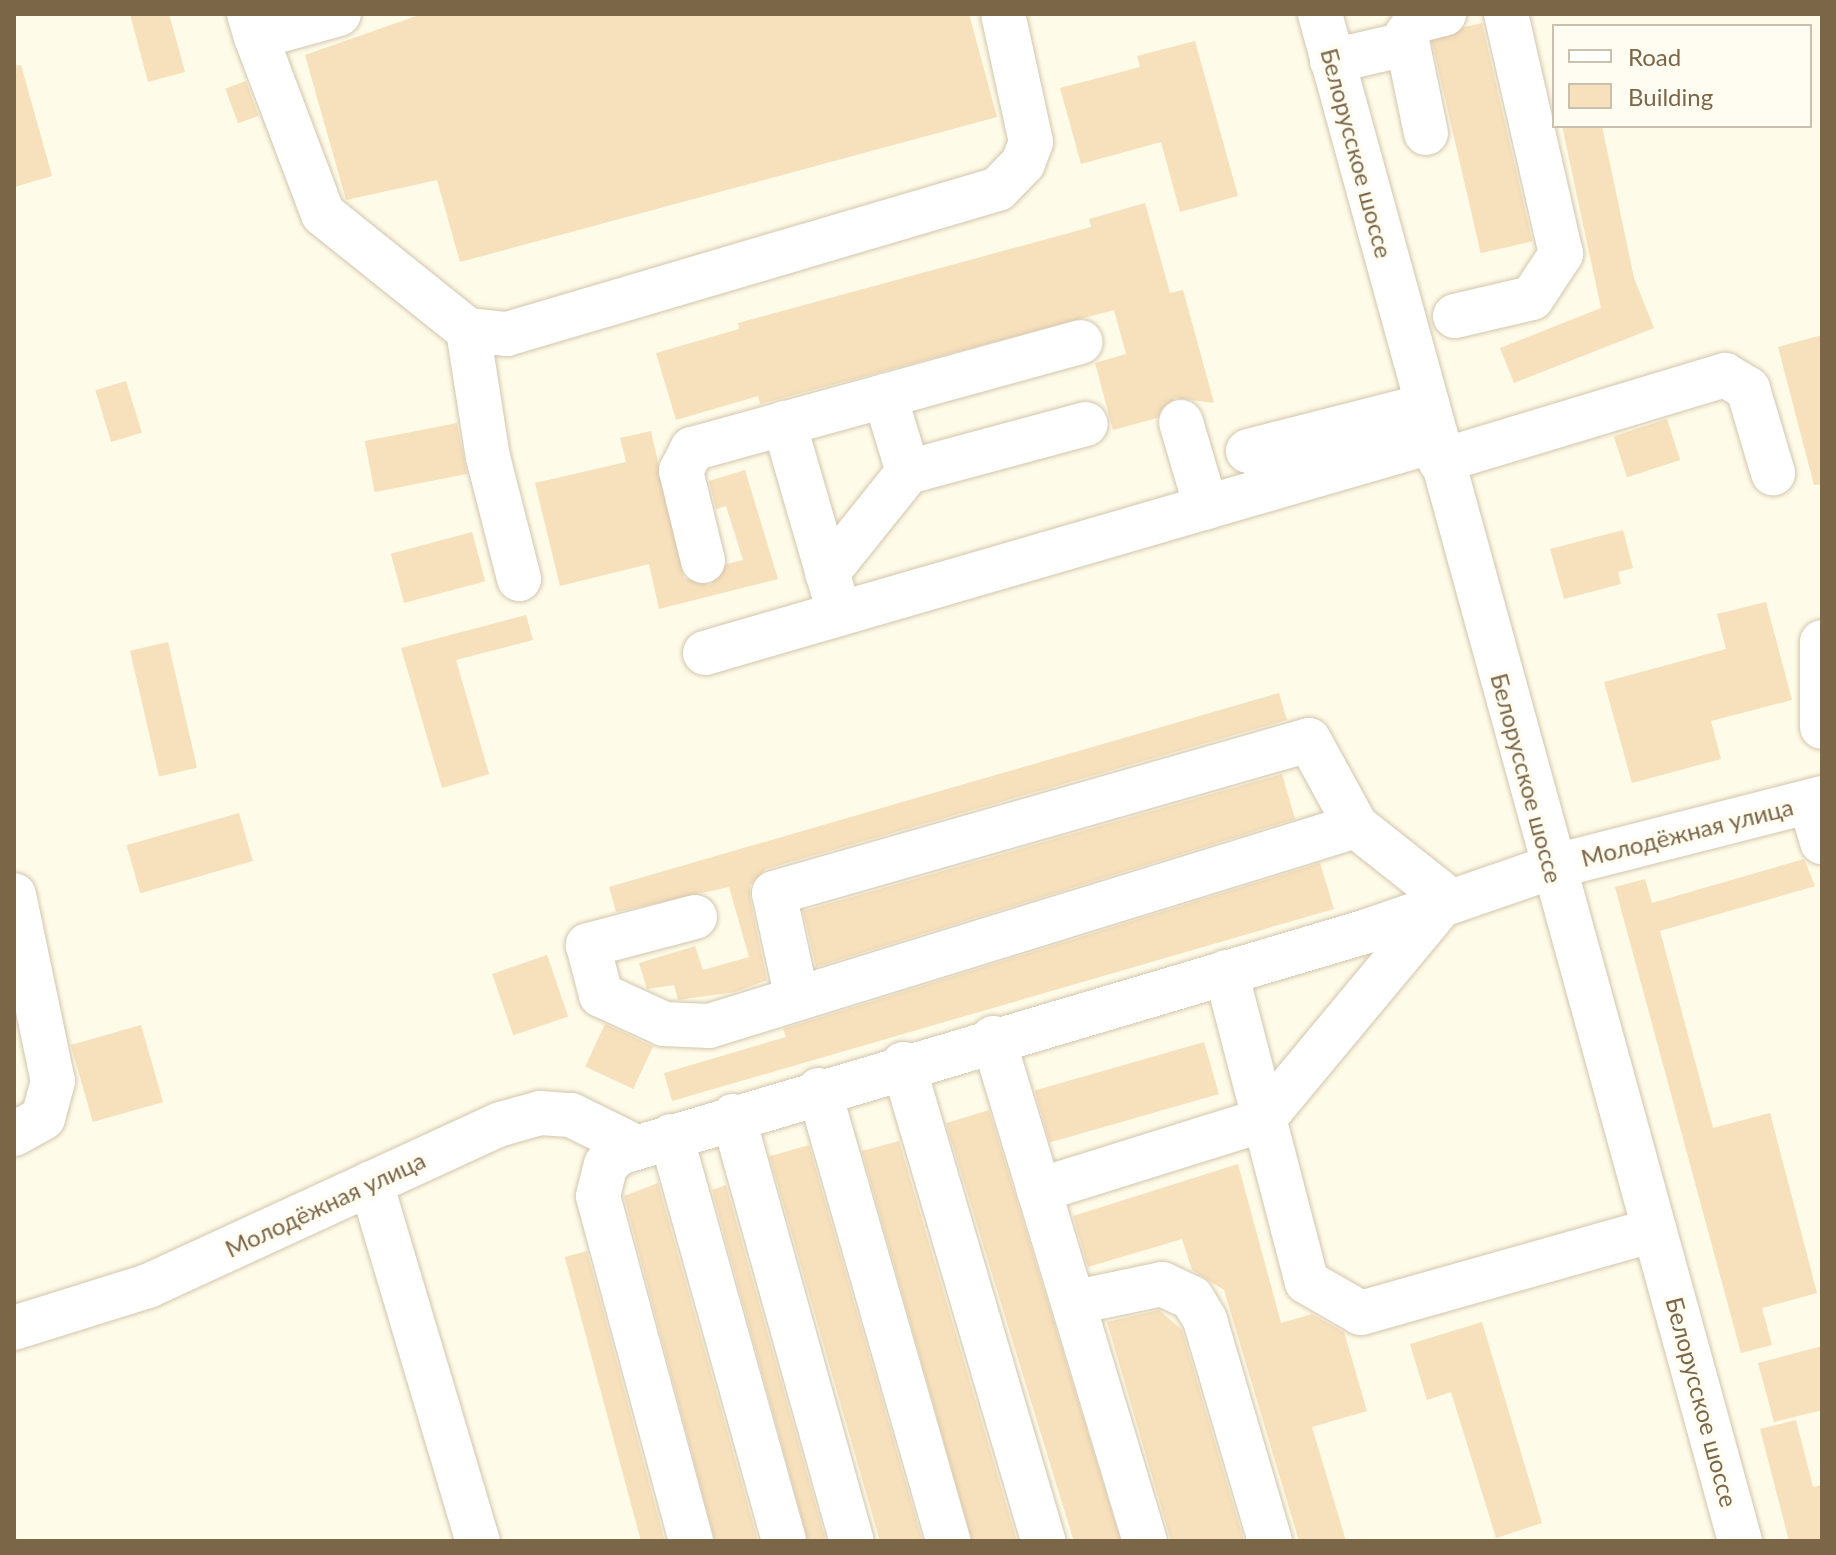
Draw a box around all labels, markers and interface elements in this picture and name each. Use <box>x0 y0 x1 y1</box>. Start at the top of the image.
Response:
legend <box>1552 24 1812 128</box>
text: Road <box>1628 42 1681 71</box>
street label: Белорусское шоссе <box>1315 45 1399 261</box>
text: Building <box>1628 82 1713 111</box>
street label: Белорусское шоссе <box>1485 670 1569 886</box>
street label: Молодёжная улица <box>1578 792 1796 872</box>
street label: Молодёжная улица <box>220 1145 430 1263</box>
street label: Белорусское шоссе <box>1660 1294 1744 1510</box>

